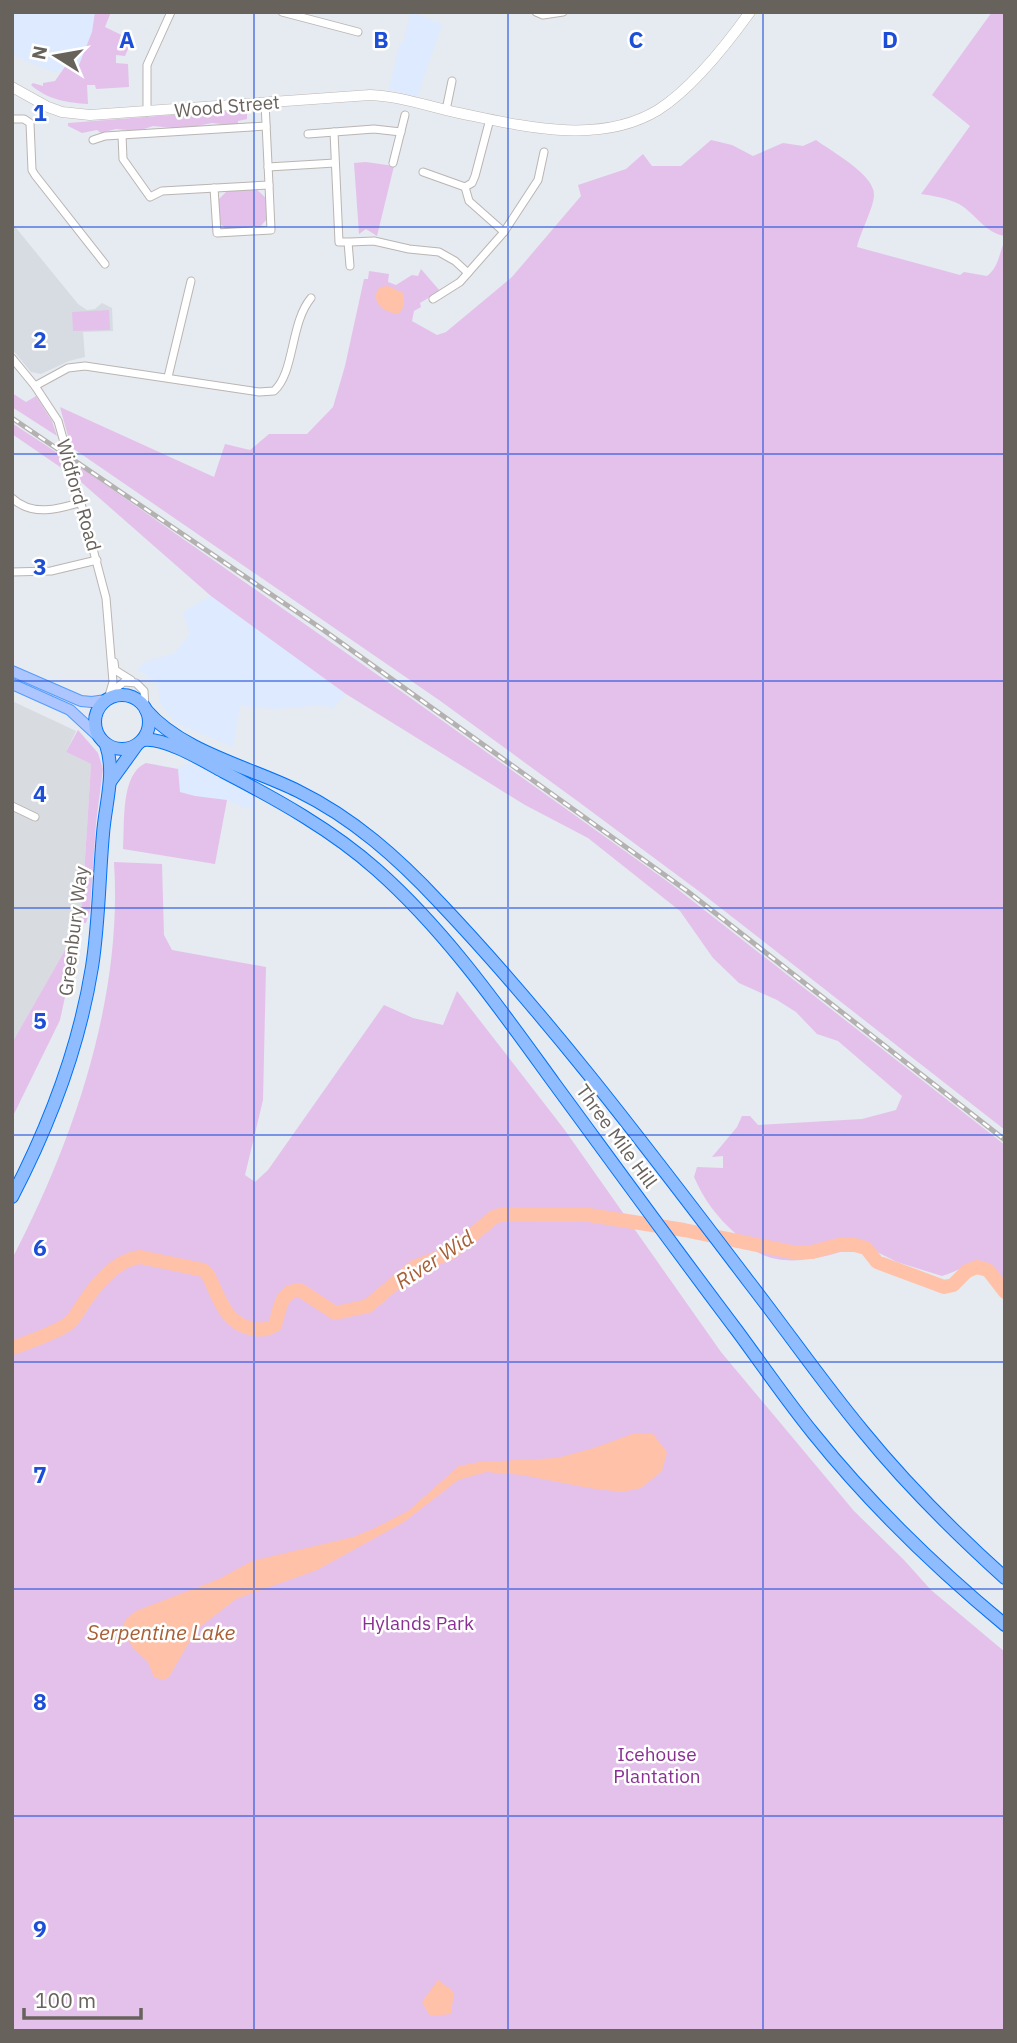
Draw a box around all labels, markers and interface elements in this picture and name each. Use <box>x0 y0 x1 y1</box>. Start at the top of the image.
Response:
north arrow <box>21 21 91 91</box>
text: A <box>119 24 135 54</box>
text: B <box>373 24 389 54</box>
text: C <box>629 24 644 54</box>
text: D <box>882 24 898 54</box>
text: N <box>26 44 52 62</box>
street label: Wood Street <box>173 89 281 123</box>
text: 1 <box>33 97 47 127</box>
text: 2 <box>33 324 47 354</box>
street label: Widford Road <box>52 436 106 554</box>
text: 3 <box>33 551 47 581</box>
text: 4 <box>33 778 47 808</box>
street label: Greenbury Way <box>53 864 93 997</box>
text: 5 <box>33 1005 47 1035</box>
street label: Three Mile Hill <box>571 1079 663 1193</box>
water label: River Wid <box>390 1223 479 1295</box>
text: 6 <box>33 1232 47 1262</box>
text: 7 <box>33 1459 47 1489</box>
park label: Hylands Park <box>362 1611 474 1635</box>
water label: Serpentine Lake <box>87 1618 235 1646</box>
text: 8 <box>33 1686 47 1716</box>
park label: Icehouse Plantation <box>613 1742 701 1788</box>
text: 9 <box>33 1913 47 1943</box>
scale bar <box>24 1976 142 2020</box>
text: 100 m <box>35 1986 96 2014</box>

